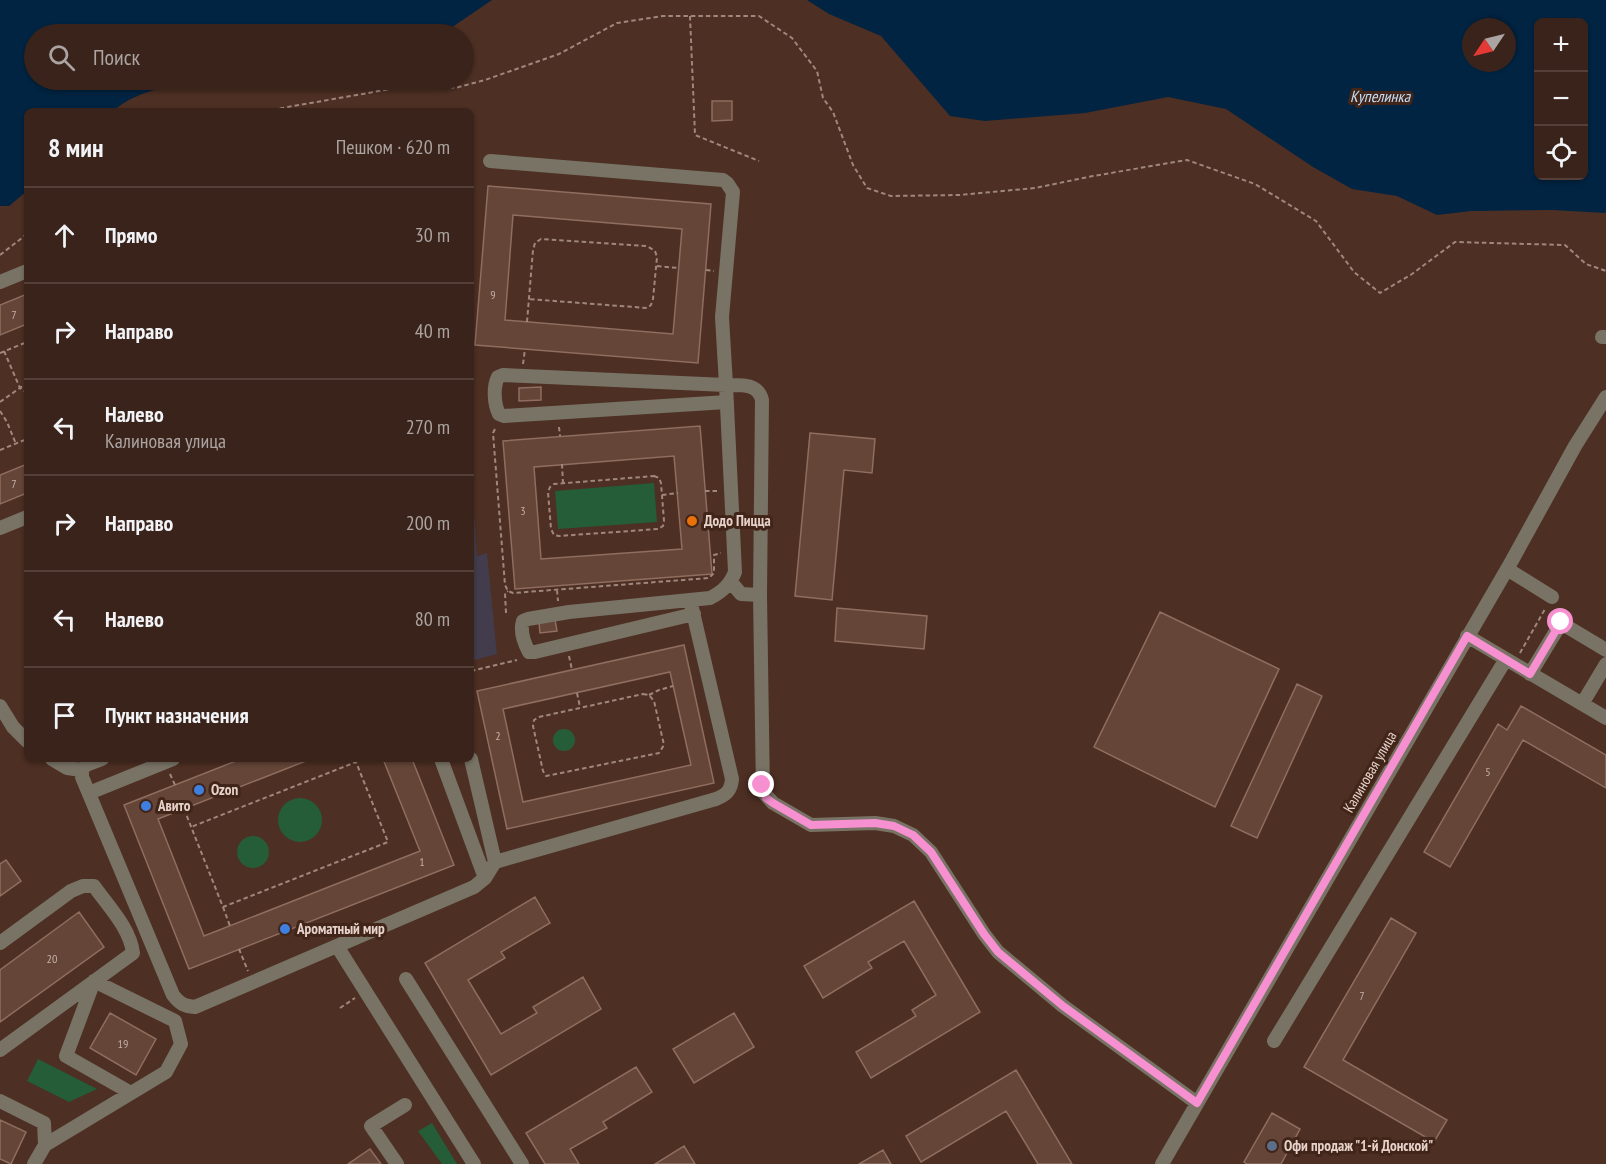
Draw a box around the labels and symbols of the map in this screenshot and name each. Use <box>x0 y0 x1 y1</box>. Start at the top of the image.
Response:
north arrow <box>1462 18 1516 72</box>
water label: Купелинка <box>1350 86 1412 106</box>
house number: 9 <box>490 287 496 302</box>
house number: 7 <box>11 307 17 322</box>
house number: 7 <box>11 476 17 491</box>
house number: 3 <box>520 503 526 518</box>
place label: Додо Пицца <box>704 511 771 530</box>
marker: Додо Пицца <box>685 514 699 528</box>
route start <box>1547 608 1573 634</box>
house number: 2 <box>495 728 501 743</box>
street label: Калиновая улица <box>1339 728 1400 816</box>
house number: 5 <box>1485 764 1491 779</box>
route end <box>748 771 774 797</box>
place label: Ozon <box>211 780 238 799</box>
marker: Ozon <box>192 783 206 797</box>
place label: Авито <box>157 796 191 815</box>
marker: Авито <box>139 799 153 813</box>
house number: 1 <box>419 854 425 869</box>
place label: Ароматный мир <box>296 919 385 938</box>
marker: Ароматный мир <box>278 922 292 936</box>
house number: 20 <box>47 951 57 966</box>
house number: 7 <box>1359 988 1365 1003</box>
house number: 19 <box>118 1036 128 1051</box>
place label: Офи продаж "1-й Донской" <box>1284 1136 1433 1155</box>
marker: Офи продаж "1-й Донской" <box>1265 1139 1279 1153</box>

